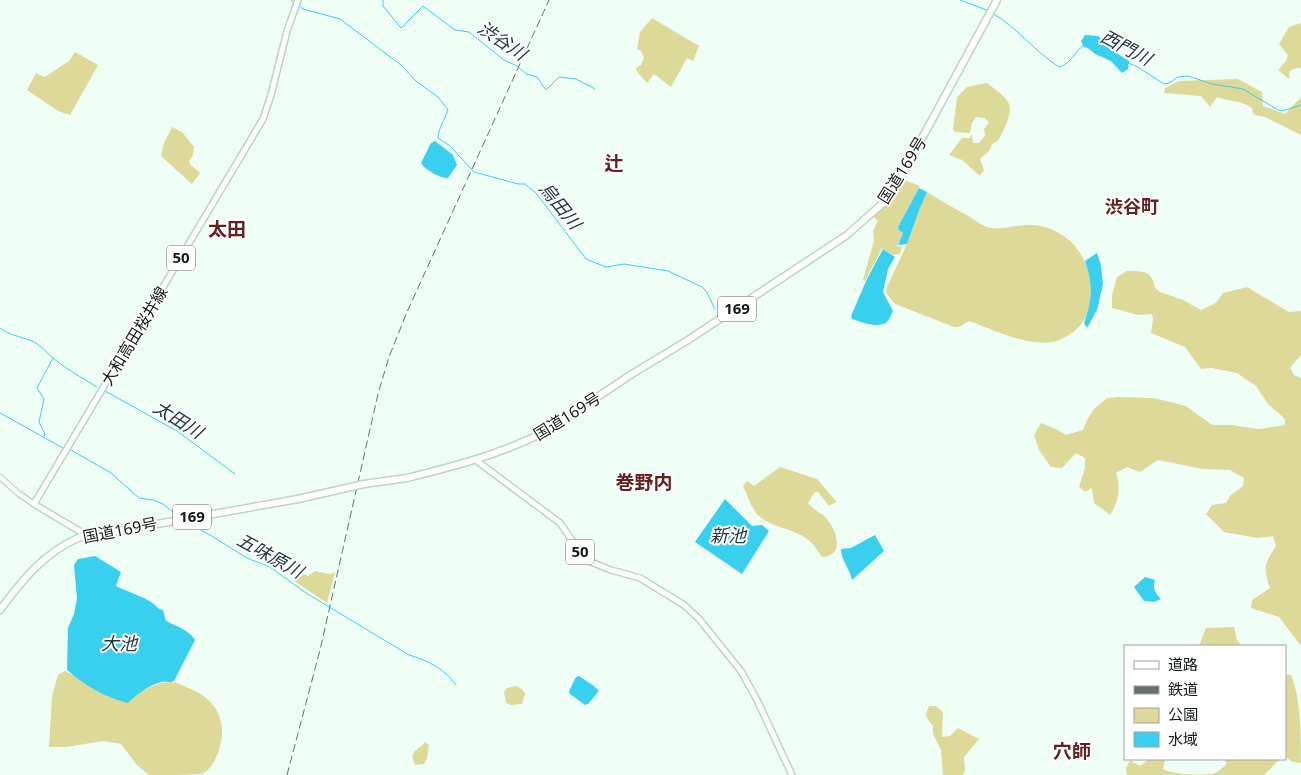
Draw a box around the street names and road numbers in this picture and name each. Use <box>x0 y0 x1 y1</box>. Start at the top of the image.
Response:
street label: 国道169号 <box>873 132 931 208</box>
road number: 50 <box>167 246 195 270</box>
street label: 大和高田桜井線 <box>96 282 172 390</box>
road number: 169 <box>718 296 756 322</box>
street label: 国道169号 <box>529 387 605 445</box>
road number: 169 <box>173 504 211 530</box>
street label: 国道169号 <box>81 512 159 548</box>
road number: 50 <box>566 540 594 564</box>

